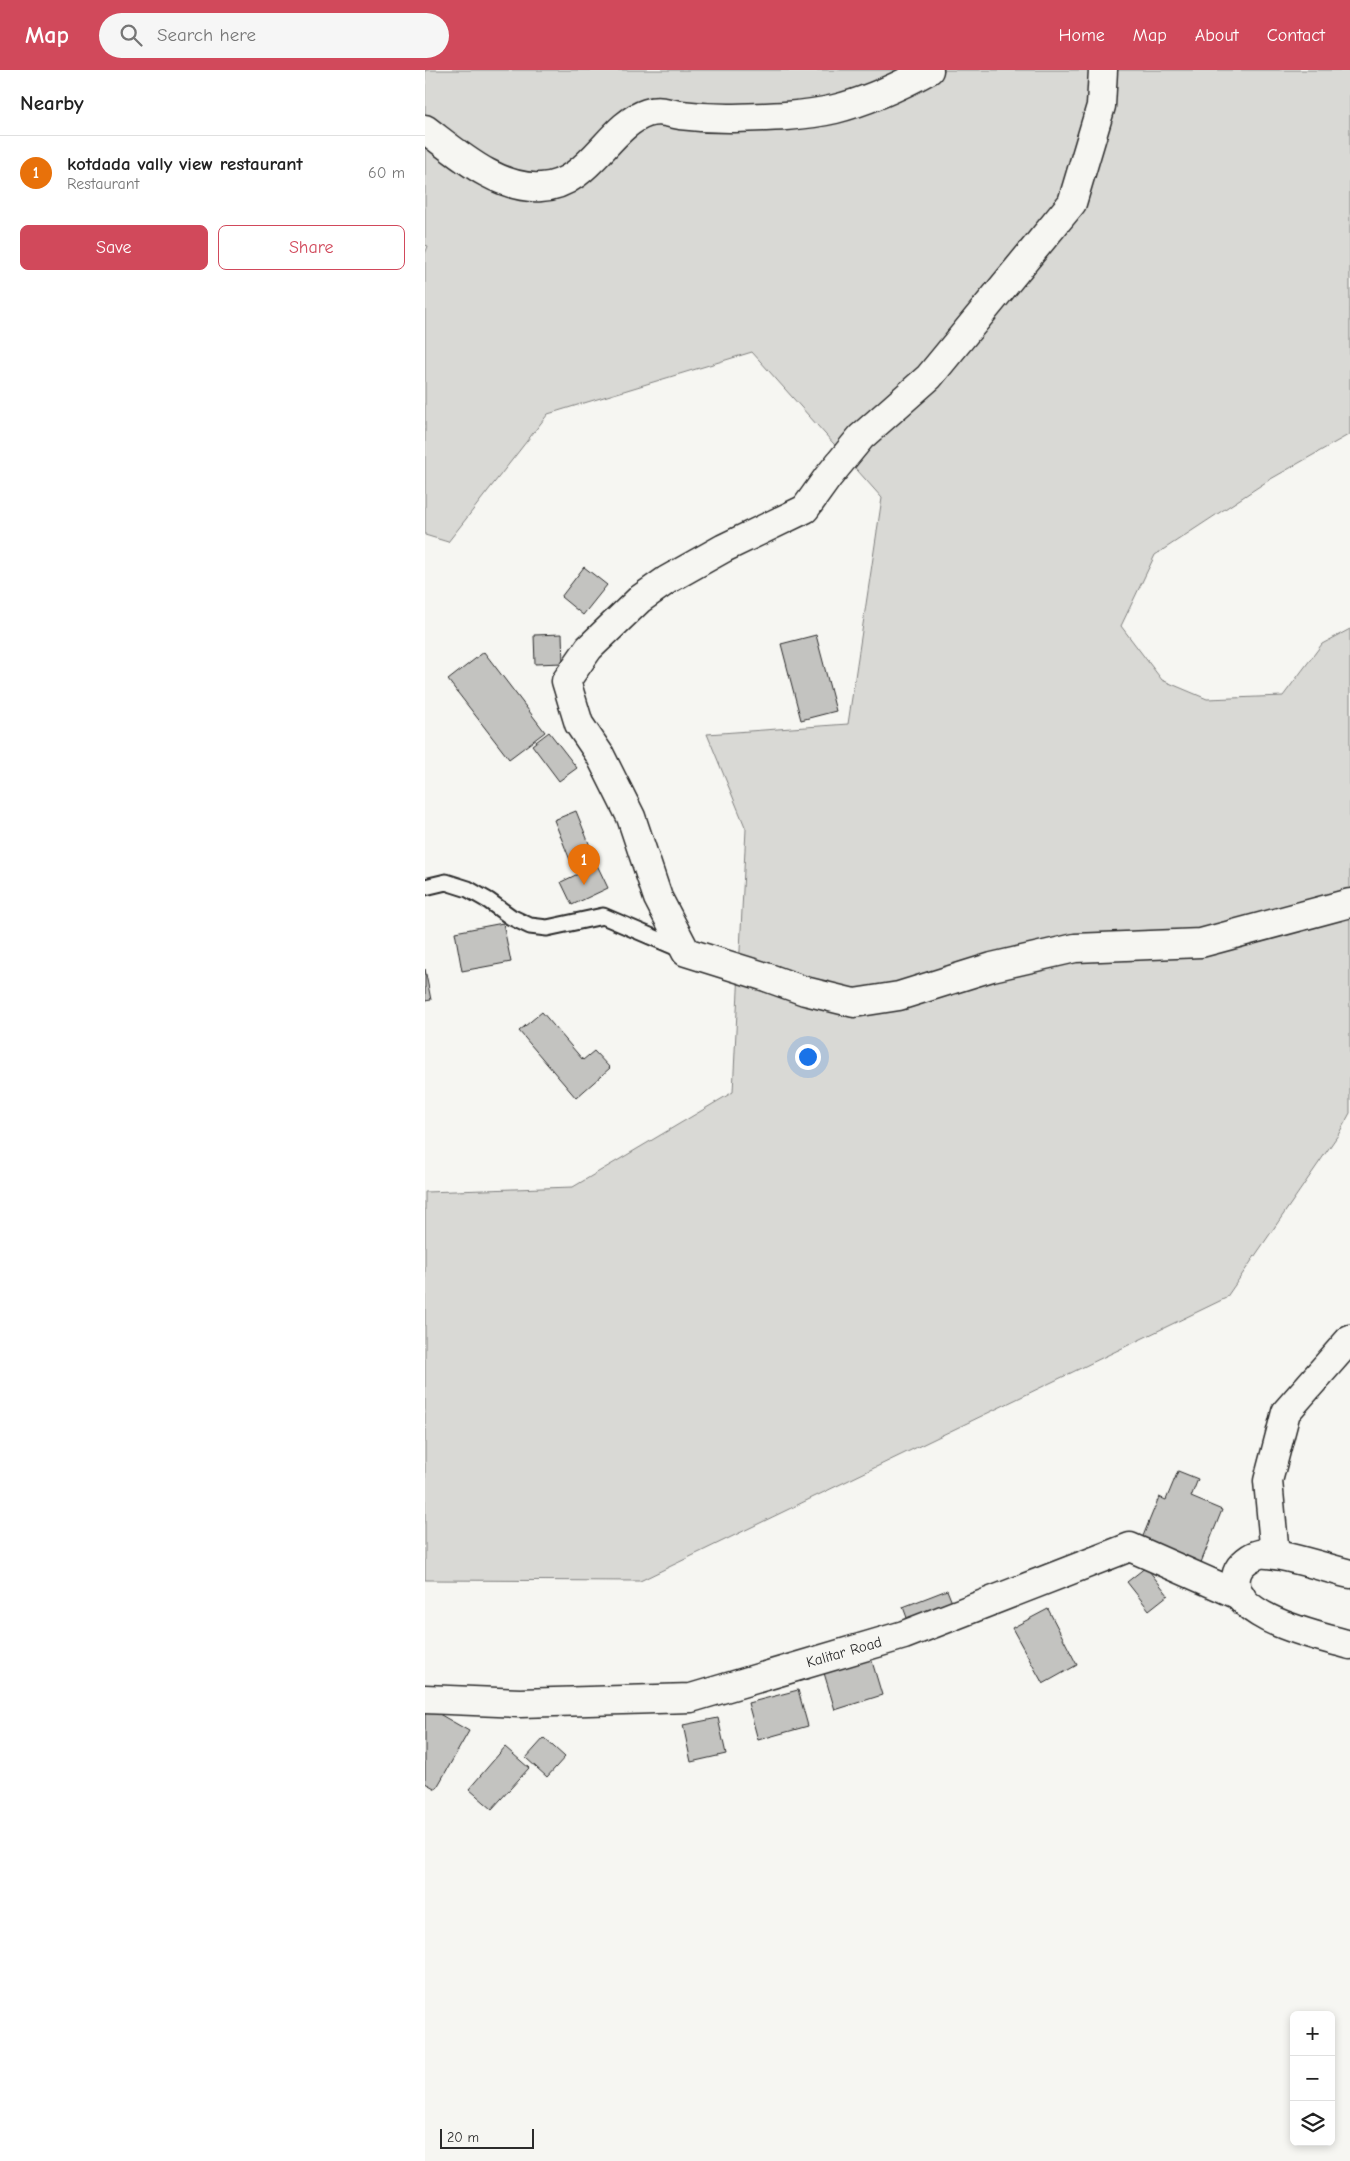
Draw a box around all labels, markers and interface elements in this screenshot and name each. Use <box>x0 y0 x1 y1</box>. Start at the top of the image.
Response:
search box <box>99 13 449 58</box>
text: Map <box>25 21 69 49</box>
icon: search <box>117 21 145 49</box>
text: Search here <box>157 24 256 46</box>
text: Home <box>1058 25 1105 46</box>
text: Map <box>1133 25 1167 46</box>
text: About <box>1195 25 1239 46</box>
text: Contact <box>1267 25 1325 46</box>
text: Nearby <box>20 91 84 115</box>
text: kotdada vally view restaurant <box>67 153 303 175</box>
text: 1 <box>33 164 39 182</box>
text: 60 m <box>368 164 405 182</box>
text: Restaurant <box>67 175 139 193</box>
button: Save <box>20 225 208 270</box>
button: Share <box>218 225 405 270</box>
pin: 1 <box>568 844 600 885</box>
your location <box>795 1044 821 1070</box>
street label: Kalitar Road <box>804 1633 884 1671</box>
map controls <box>1290 2011 1335 2146</box>
button: + <box>1290 2011 1335 2056</box>
button: − <box>1290 2056 1335 2101</box>
button: layers <box>1290 2101 1335 2146</box>
scale bar <box>440 2126 534 2149</box>
text: 20 m <box>447 2129 479 2146</box>

